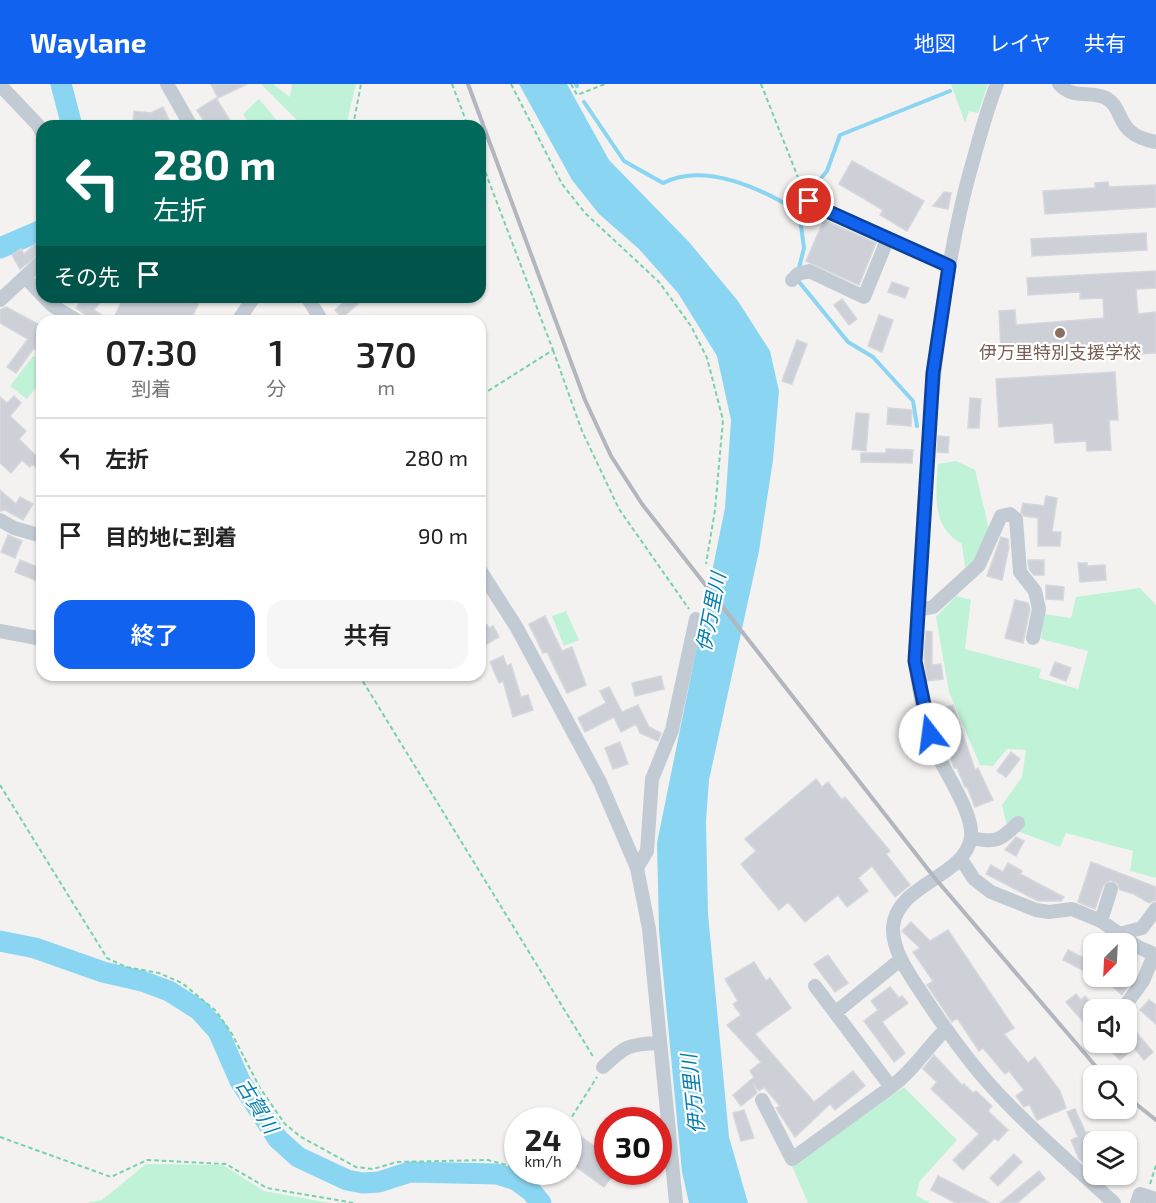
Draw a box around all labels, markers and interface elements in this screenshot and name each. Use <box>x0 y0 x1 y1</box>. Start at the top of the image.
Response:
text: Waylane <box>30 25 146 59</box>
text: 地図 <box>914 30 956 55</box>
text: レイヤ <box>989 30 1051 55</box>
text: 共有 <box>1084 30 1126 55</box>
text: 280 m <box>153 138 276 188</box>
icon: left <box>54 144 132 222</box>
pin <box>783 175 834 226</box>
icon: arrive <box>792 184 825 217</box>
text: 左折 <box>153 193 207 225</box>
icon: arrive <box>132 258 165 291</box>
text: その先 <box>54 263 120 289</box>
marker: 伊万里特別支援学校 <box>1053 326 1067 340</box>
text: 07:30 <box>105 330 198 373</box>
text: 1 <box>269 330 284 373</box>
text: 370 <box>356 332 417 375</box>
place label: 伊万里特別支援学校 <box>979 341 1141 363</box>
text: m <box>378 375 395 399</box>
text: 到着 <box>131 376 171 400</box>
text: 分 <box>267 376 287 400</box>
icon: left <box>54 441 87 474</box>
text: 280 m <box>405 444 468 470</box>
text: 左折 <box>105 445 149 471</box>
icon: arrive <box>54 519 87 552</box>
text: 90 m <box>418 522 468 548</box>
text: 目的地に到着 <box>105 523 237 549</box>
water label: 伊万里川 <box>691 568 730 653</box>
button: 終了 <box>54 600 255 669</box>
button: 共有 <box>267 600 468 669</box>
position arrow <box>898 702 962 766</box>
north arrow <box>1083 933 1137 987</box>
map controls <box>1083 933 1137 1185</box>
button: sound <box>1083 999 1137 1053</box>
water label: 伊万里川 <box>676 1051 708 1135</box>
button: search <box>1083 1065 1137 1119</box>
water label: 古賀川 <box>232 1074 285 1139</box>
speed limit sign: 30 <box>594 1107 672 1185</box>
text: 24 <box>525 1121 561 1157</box>
button: layers <box>1083 1131 1137 1185</box>
text: km/h <box>524 1152 562 1170</box>

